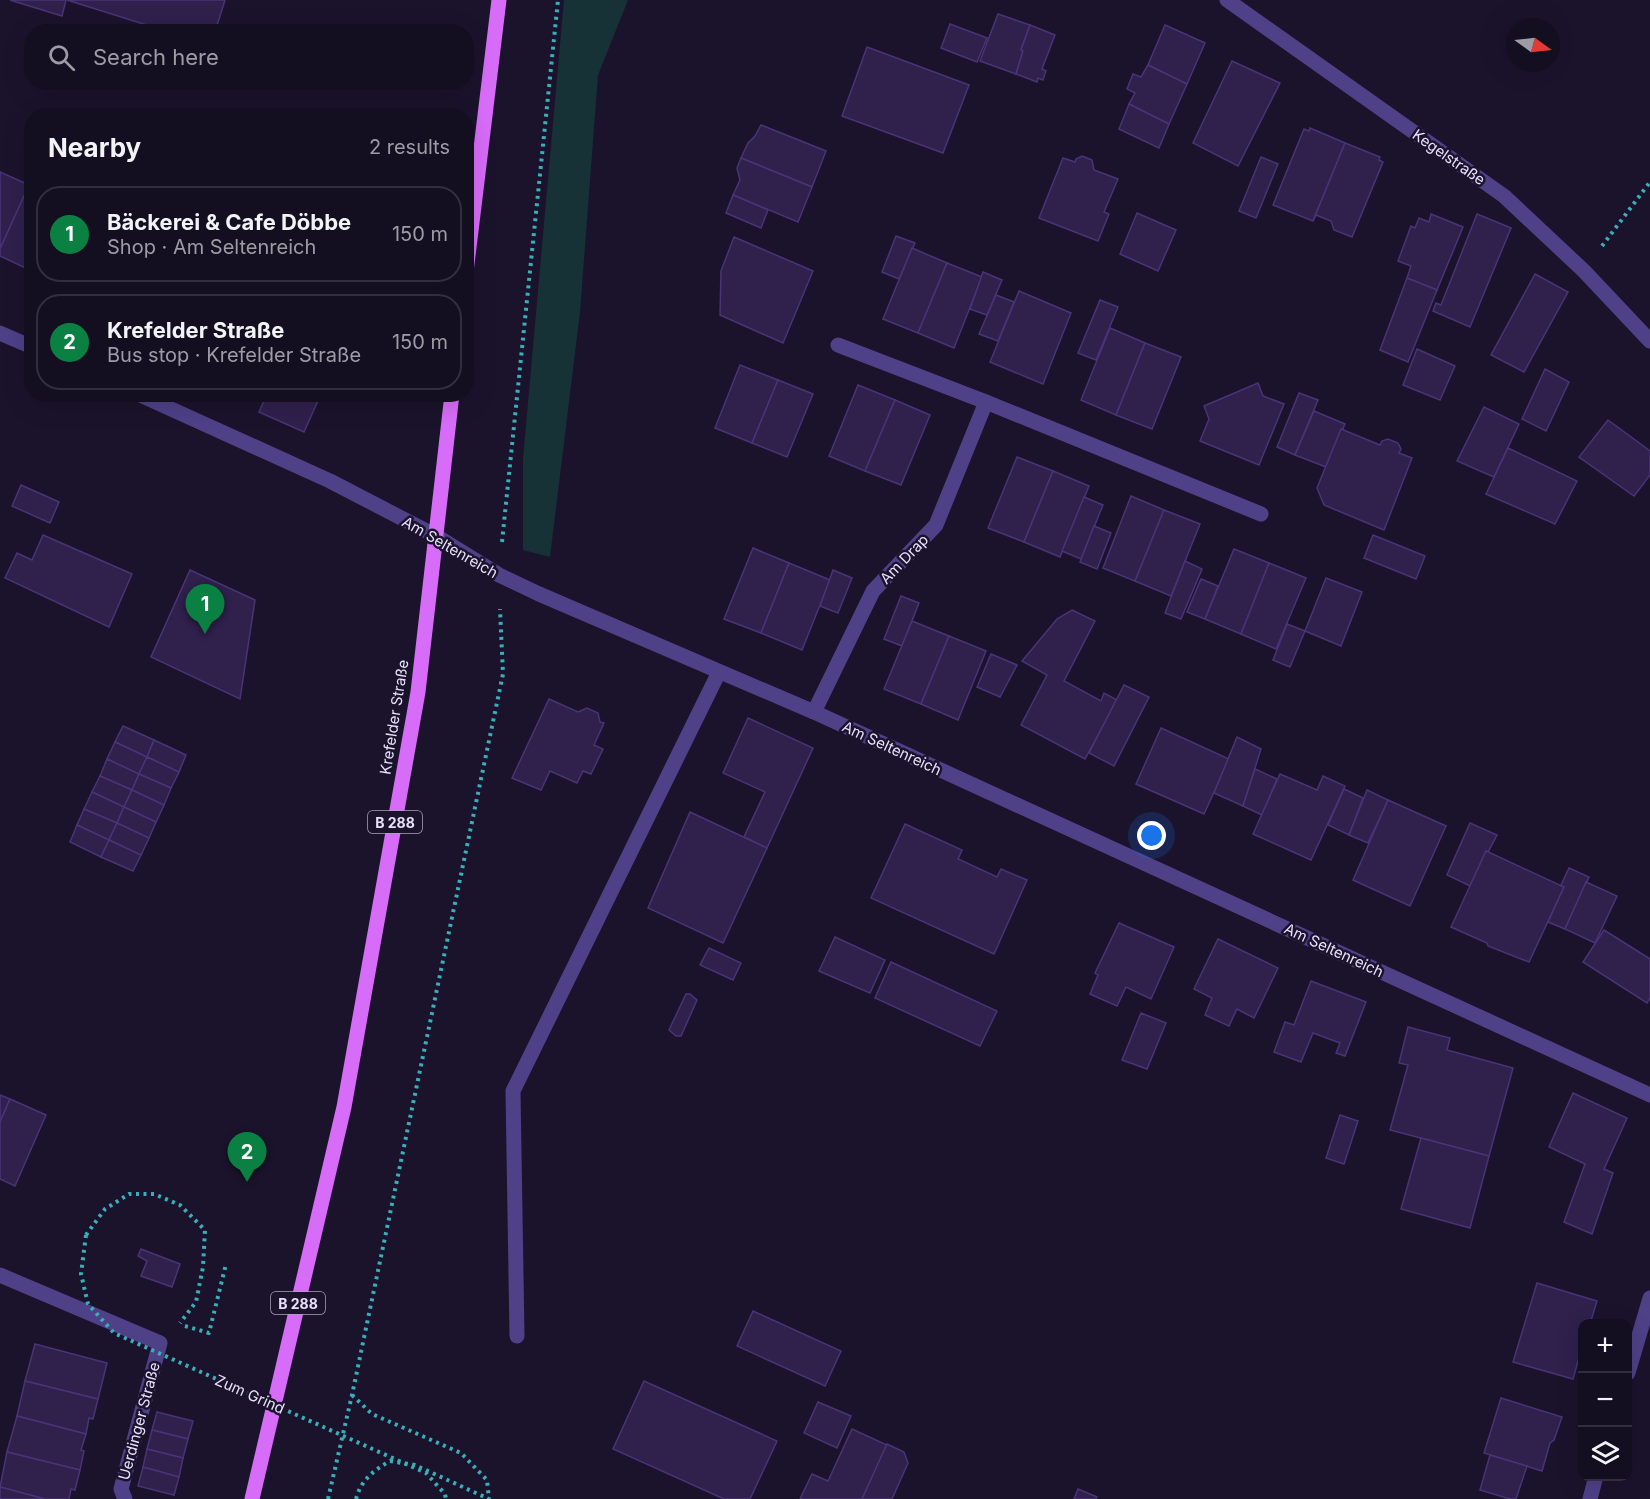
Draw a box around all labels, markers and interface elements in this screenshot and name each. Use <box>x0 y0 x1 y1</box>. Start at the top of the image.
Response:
north arrow <box>1506 18 1560 72</box>
search box <box>24 24 474 90</box>
icon: search <box>45 41 78 74</box>
text: Search here <box>93 44 219 70</box>
street label: Kegelstraße <box>1409 125 1489 189</box>
text: Nearby <box>48 132 141 163</box>
text: 2 results <box>369 135 450 159</box>
text: Bäckerei & Cafe Döbbe <box>107 209 351 235</box>
text: 1 <box>65 222 74 246</box>
text: 150 m <box>392 222 448 246</box>
text: Shop · Am Seltenreich <box>107 235 316 259</box>
text: Krefelder Straße <box>107 317 284 343</box>
text: 2 <box>63 330 76 354</box>
text: 150 m <box>392 330 448 354</box>
text: Bus stop · Krefelder Straße <box>107 343 361 367</box>
street label: Am Seltenreich <box>399 512 501 582</box>
street label: Am Drap <box>876 530 932 588</box>
pin: 1 <box>186 584 224 634</box>
street label: Krefelder Straße <box>376 658 412 776</box>
street label: Am Seltenreich <box>839 717 945 779</box>
road number: B 288 <box>368 811 422 833</box>
your location <box>1137 821 1166 850</box>
street label: Am Seltenreich <box>1281 919 1387 981</box>
pin: 2 <box>228 1132 266 1182</box>
road number: B 288 <box>271 1292 325 1314</box>
map controls <box>1578 1319 1632 1481</box>
button: + <box>1578 1319 1632 1373</box>
street label: Uerdinger Straße <box>114 1360 164 1482</box>
street label: Zum Grind <box>212 1370 288 1418</box>
button: − <box>1578 1373 1632 1427</box>
button: layers <box>1578 1427 1632 1481</box>

